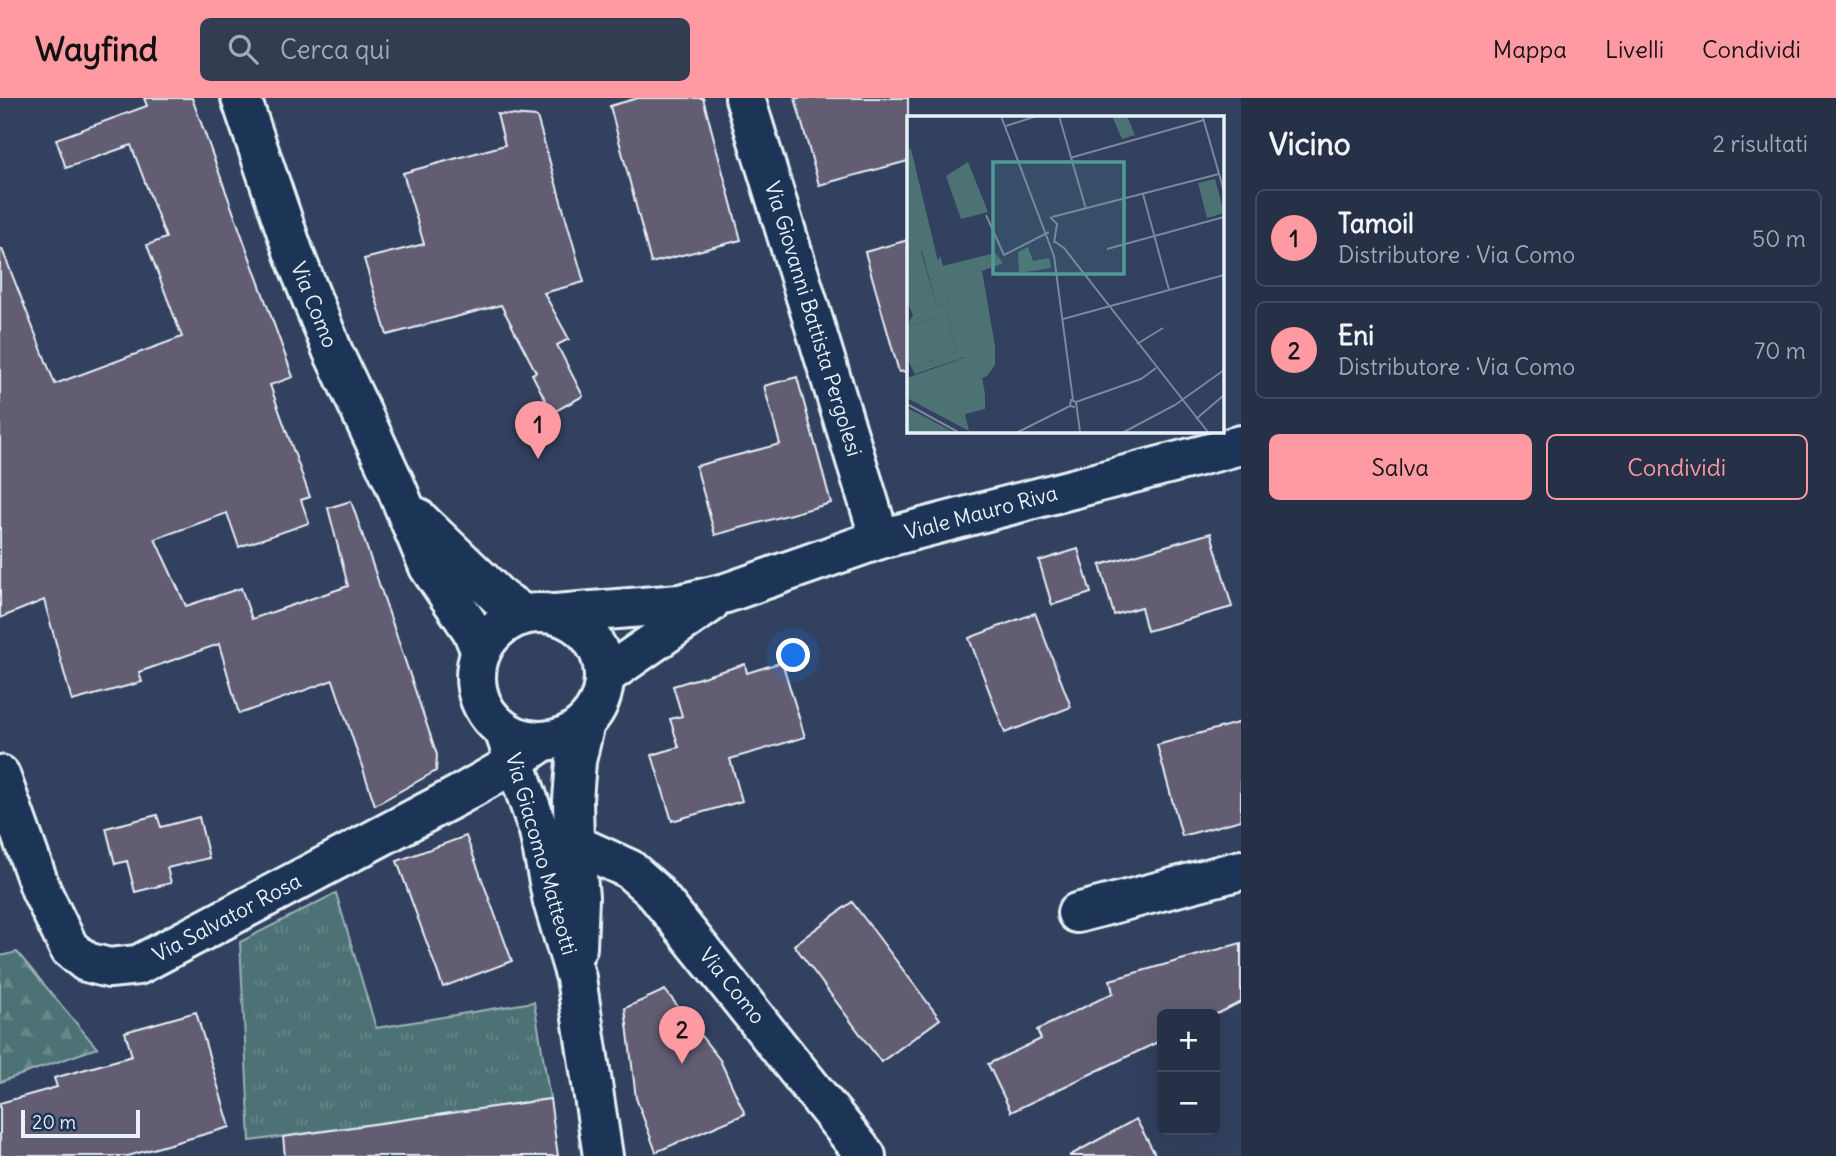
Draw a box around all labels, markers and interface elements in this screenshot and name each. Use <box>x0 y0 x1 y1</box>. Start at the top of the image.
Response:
search box <box>200 18 690 81</box>
text: Wayfind <box>35 28 158 70</box>
icon: search <box>224 30 262 68</box>
text: Cerca qui <box>280 33 390 66</box>
text: Mappa <box>1493 34 1567 64</box>
text: Livelli <box>1605 34 1664 64</box>
text: Condividi <box>1702 34 1801 64</box>
inset map <box>907 116 1224 432</box>
text: Vicino <box>1269 125 1351 163</box>
text: 2 risultati <box>1713 129 1808 158</box>
street label: Via Giovanni Battista Pergolesi <box>759 178 868 460</box>
text: Tamoil <box>1338 207 1414 240</box>
text: 1 <box>1289 224 1299 253</box>
text: 50 m <box>1752 224 1806 253</box>
text: Distributore · Via Como <box>1338 240 1575 269</box>
street label: Via Como <box>285 258 344 352</box>
text: Eni <box>1338 319 1374 352</box>
text: 2 <box>1288 336 1300 365</box>
text: 70 m <box>1754 336 1806 365</box>
text: Distributore · Via Como <box>1338 352 1575 381</box>
pin: 1 <box>515 401 561 459</box>
button: Salva <box>1269 434 1532 500</box>
button: Condividi <box>1546 434 1808 500</box>
street label: Viale Mauro Riva <box>901 479 1060 546</box>
your location <box>776 638 810 672</box>
street label: Via Giacomo Matteotti <box>500 750 583 958</box>
street label: Via Salvator Rosa <box>148 867 306 968</box>
street label: Via Como <box>693 942 771 1029</box>
pin: 2 <box>659 1006 705 1064</box>
map controls <box>1157 1009 1220 1135</box>
button: + <box>1157 1009 1220 1072</box>
button: − <box>1157 1072 1220 1135</box>
scale bar <box>21 1107 140 1139</box>
text: 20 m <box>32 1110 76 1134</box>

